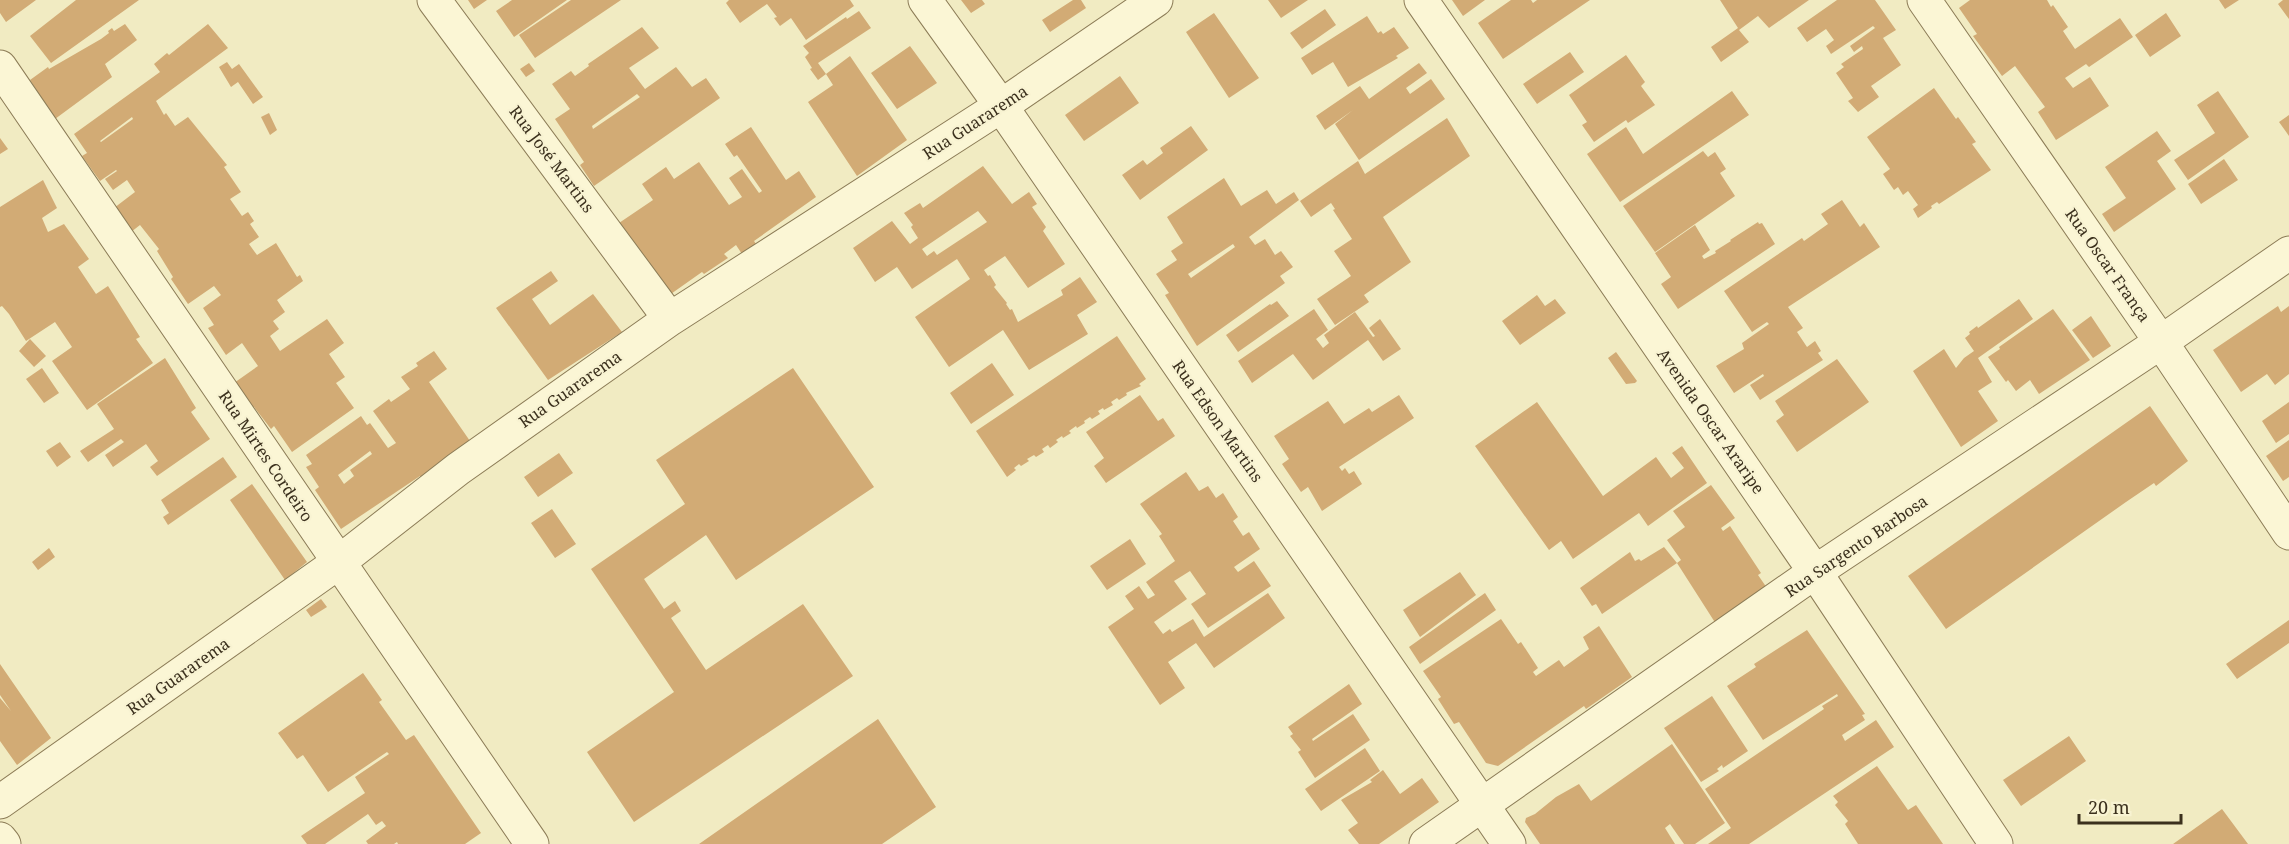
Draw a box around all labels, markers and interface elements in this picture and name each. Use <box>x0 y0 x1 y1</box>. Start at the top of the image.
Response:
street label: Rua Guararema <box>918 80 1032 164</box>
street label: Rua José Martins <box>505 101 599 217</box>
street label: Rua Oscar França <box>2060 204 2156 326</box>
street label: Avenida Oscar Araripe <box>1652 344 1770 498</box>
street label: Rua Guararema <box>514 345 626 433</box>
street label: Rua Edson Martins <box>1168 356 1268 486</box>
street label: Rua Mirtes Cordeiro <box>214 386 318 526</box>
street label: Rua Sargento Barbosa <box>1780 490 1932 602</box>
street label: Rua Guararema <box>122 632 234 720</box>
scale bar <box>2079 787 2181 825</box>
text: 20 m <box>2088 795 2130 819</box>

